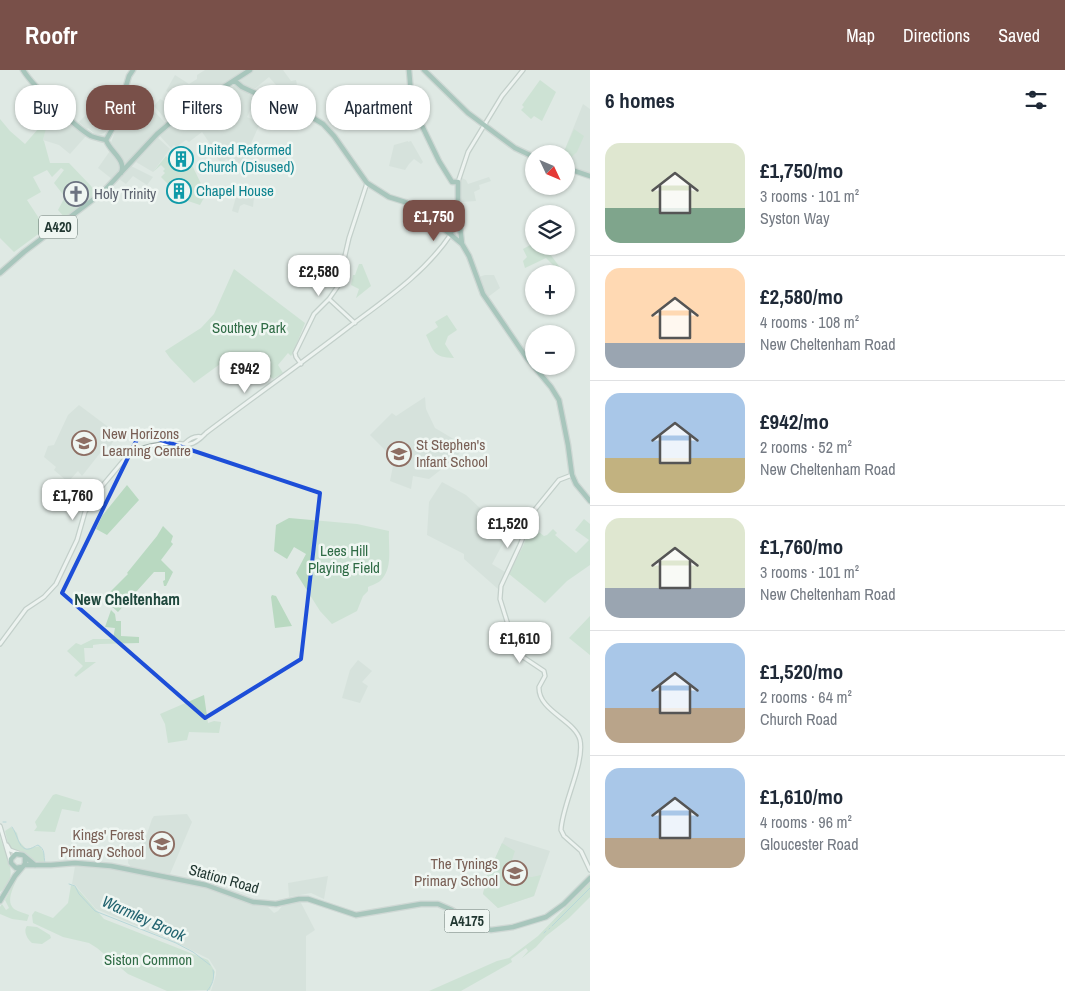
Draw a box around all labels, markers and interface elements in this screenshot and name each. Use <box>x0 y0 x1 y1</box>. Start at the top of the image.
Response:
text: Roofr <box>25 19 77 51</box>
text: Map <box>846 23 875 48</box>
text: Directions <box>903 23 970 48</box>
text: Saved <box>998 23 1040 48</box>
chip: Buy <box>15 85 76 130</box>
chip: Rent <box>86 85 154 130</box>
chip: Filters <box>164 85 241 130</box>
chip: New <box>251 85 316 130</box>
chip: Apartment <box>326 85 430 130</box>
text: 6 homes <box>605 86 675 115</box>
icon: filters <box>1022 86 1050 114</box>
place label: United Reformed Church (Disused) <box>198 139 294 177</box>
north arrow <box>525 145 575 195</box>
map controls <box>525 145 575 375</box>
building icon: United Reformed Church (Disused) <box>168 146 194 172</box>
text: £1,750/mo <box>760 156 843 185</box>
icon: home <box>645 163 705 223</box>
building icon: Chapel House <box>166 178 192 204</box>
place label: Chapel House <box>196 180 274 201</box>
church icon: Holy Trinity <box>63 181 89 207</box>
place label: Holy Trinity <box>94 183 157 204</box>
text: 3 rooms · 101 m² <box>760 185 859 207</box>
pin: £1,750 <box>393 200 475 242</box>
text: £1,750 <box>414 205 454 227</box>
button: layers <box>525 205 575 255</box>
text: Syston Way <box>760 207 830 229</box>
road number: A420 <box>39 216 77 238</box>
pin: £2,580 <box>278 254 360 297</box>
text: £2,580 <box>299 260 339 282</box>
button: + <box>525 265 575 315</box>
text: £2,580/mo <box>760 282 843 311</box>
icon: home <box>645 288 705 348</box>
text: 4 rooms · 108 m² <box>760 311 859 333</box>
park label: Southey Park <box>212 317 287 338</box>
button: − <box>525 325 575 375</box>
text: New Cheltenham Road <box>760 333 896 355</box>
pin: £942 <box>215 352 275 394</box>
text: £942 <box>230 357 260 379</box>
text: £942/mo <box>760 407 829 436</box>
icon: home <box>645 413 705 473</box>
place label: New Horizons Learning Centre <box>102 423 191 461</box>
school or university icon: New Horizons Learning Centre <box>71 430 97 456</box>
place label: St Stephen's Infant School <box>416 434 488 472</box>
text: 2 rooms · 52 m² <box>760 436 852 458</box>
school or university icon: St Stephen's Infant School <box>386 441 412 467</box>
text: New Cheltenham Road <box>760 458 896 480</box>
pin: £1,760 <box>32 478 114 521</box>
text: £1,760 <box>53 484 93 506</box>
pin: £1,520 <box>467 506 549 549</box>
text: £1,520 <box>488 512 528 534</box>
text: £1,760/mo <box>760 532 843 561</box>
icon: home <box>645 538 705 598</box>
park label: Lees Hill Playing Field <box>308 540 380 578</box>
text: 3 rooms · 101 m² <box>760 561 859 583</box>
text: New Cheltenham Road <box>760 583 896 605</box>
district label: New Cheltenham <box>74 588 180 610</box>
pin: £1,610 <box>479 622 561 664</box>
text: £1,610 <box>500 627 540 649</box>
text: £1,520/mo <box>760 657 843 686</box>
icon: home <box>645 663 705 723</box>
text: 2 rooms · 64 m² <box>760 686 852 708</box>
text: Church Road <box>760 708 837 730</box>
text: £1,610/mo <box>760 782 843 811</box>
icon: home <box>645 788 705 848</box>
text: 4 rooms · 96 m² <box>760 811 852 833</box>
place label: Kings' Forest Primary School <box>60 824 145 862</box>
school or university icon: Kings' Forest Primary School <box>149 831 175 857</box>
text: Gloucester Road <box>760 833 858 855</box>
place label: The Tynings Primary School <box>414 853 498 891</box>
street label: Station Road <box>187 859 262 899</box>
school or university icon: The Tynings Primary School <box>502 860 528 886</box>
water label: Warmley Brook <box>99 890 190 946</box>
road number: A4175 <box>444 909 490 932</box>
park label: Siston Common <box>104 949 192 970</box>

